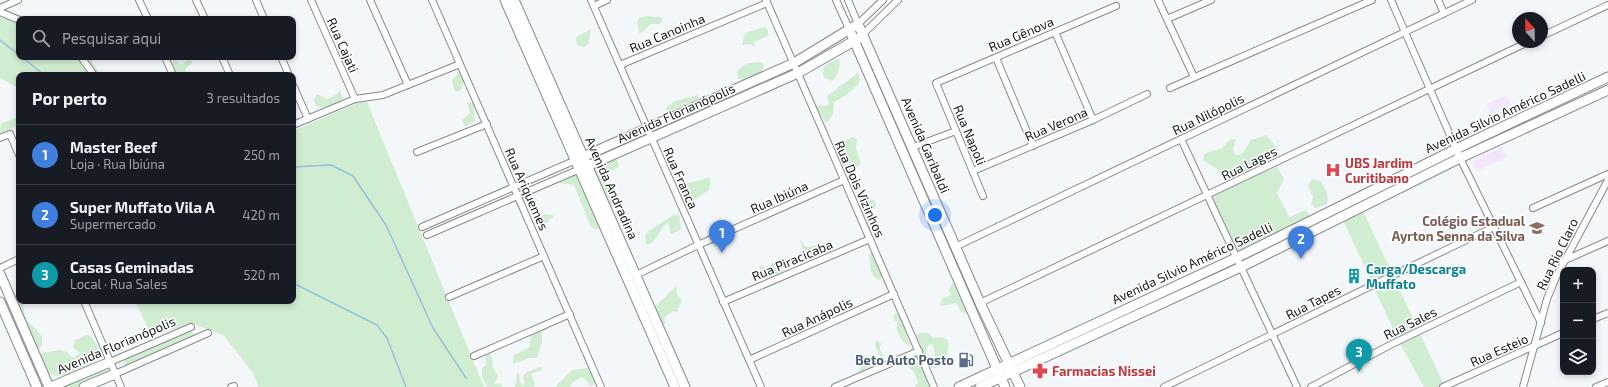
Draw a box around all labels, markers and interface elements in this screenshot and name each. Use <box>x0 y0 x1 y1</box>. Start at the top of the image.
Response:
street label: Rua Canoinha <box>627 10 707 56</box>
north arrow <box>1512 12 1548 48</box>
street label: Rua Gênova <box>986 13 1056 55</box>
street label: Rua Cajati <box>324 15 362 75</box>
search box <box>16 16 296 60</box>
icon: search <box>30 27 52 49</box>
text: Pesquisar aqui <box>62 29 161 47</box>
street label: Avenida Silvio Américo Sadelli <box>1422 68 1588 156</box>
street label: Avenida Florianópolis <box>615 80 737 146</box>
text: Por perto <box>32 88 107 108</box>
text: 3 resultados <box>207 90 280 106</box>
street label: Rua Nilópolis <box>1170 90 1246 138</box>
street label: Avenida Garibaldi <box>899 95 953 195</box>
street label: Rua Napoli <box>950 103 990 167</box>
street label: Rua Verona <box>1022 104 1090 144</box>
street label: Avenida Andradina <box>582 134 642 242</box>
text: Master Beef <box>70 138 157 156</box>
street label: Rua Dois Vizinhos <box>832 138 888 240</box>
street label: Rua Lages <box>1218 143 1280 183</box>
street label: Rua Ariquemes <box>502 145 552 233</box>
street label: Rua Franca <box>660 145 702 211</box>
text: 1 <box>42 147 48 163</box>
text: 250 m <box>244 147 280 163</box>
place label: UBS Jardim Curitibano <box>1345 155 1413 186</box>
text: Loja · Rua Ibiúna <box>70 156 165 172</box>
hospital icon: UBS Jardim Curitibano <box>1324 161 1342 179</box>
street label: Rua Ibiúna <box>748 177 810 217</box>
text: Super Muffato Vila A <box>70 198 215 216</box>
your location <box>925 205 945 225</box>
text: 2 <box>41 207 49 223</box>
text: 420 m <box>243 207 280 223</box>
place label: Colégio Estadual Ayrton Senna da Silva <box>1392 213 1526 244</box>
text: Supermercado <box>70 216 156 232</box>
street label: Rua Rio Claro <box>1533 216 1581 292</box>
street label: Avenida Silvio Américo Sadelli <box>1109 219 1275 307</box>
school or university icon: Colégio Estadual Ayrton Senna da Silva <box>1528 219 1546 237</box>
pin: 1 <box>709 220 735 253</box>
pin: 2 <box>1288 226 1314 259</box>
street label: Rua Piracicaba <box>749 236 835 284</box>
text: Casas Geminadas <box>70 258 194 276</box>
place label: Carga/Descarga Muffato <box>1366 261 1466 292</box>
text: 3 <box>41 267 49 283</box>
text: 520 m <box>244 267 280 283</box>
building icon: Carga/Descarga Muffato <box>1345 267 1363 285</box>
map controls <box>1560 267 1596 375</box>
button: + <box>1560 267 1596 303</box>
text: Local · Rua Sales <box>70 276 167 292</box>
street label: Rua Tapes <box>1283 281 1343 323</box>
street label: Rua Anápolis <box>779 294 855 340</box>
street label: Rua Sales <box>1381 303 1439 343</box>
button: − <box>1560 303 1596 339</box>
street label: Avenida Florianópolis <box>54 313 178 377</box>
street label: Rua Esteio <box>1467 330 1531 370</box>
pin: 3 <box>1346 339 1372 372</box>
button: layers <box>1560 339 1596 375</box>
fuel station icon: Beto Auto Posto <box>957 351 975 369</box>
place label: Beto Auto Posto <box>855 352 954 368</box>
pharmacy icon: Farmacias Nissei <box>1031 362 1049 380</box>
place label: Farmacias Nissei <box>1052 363 1156 379</box>

